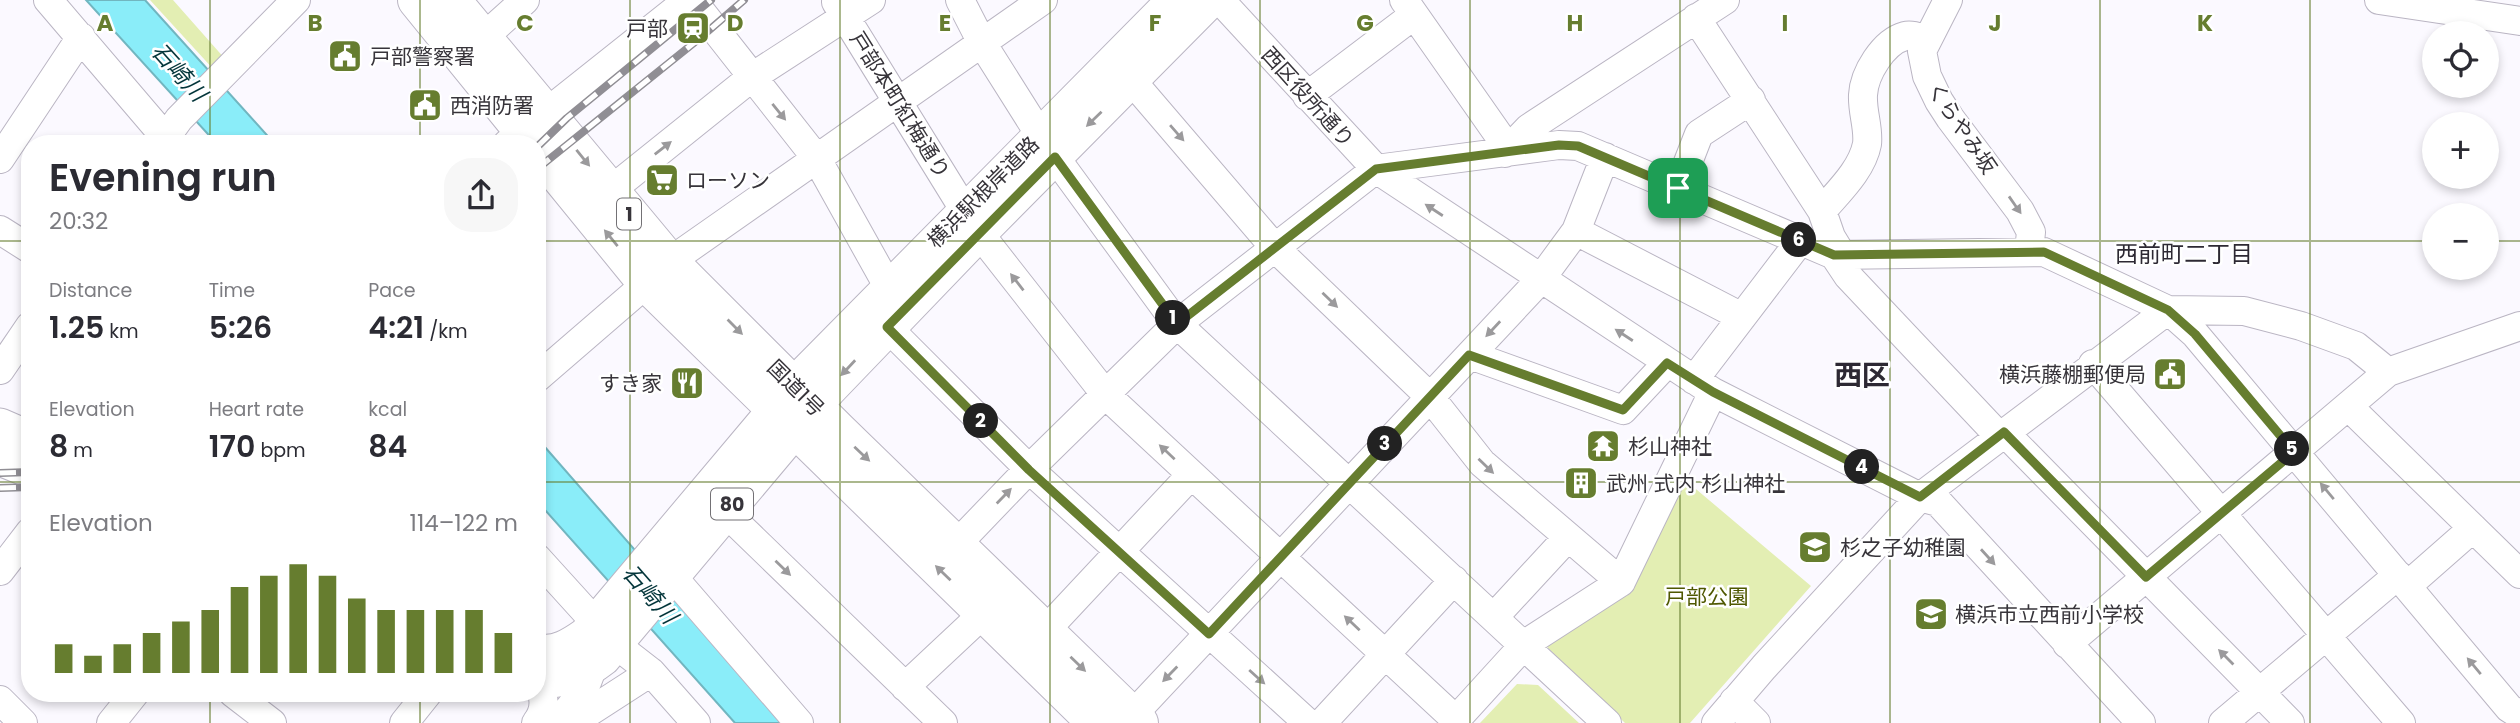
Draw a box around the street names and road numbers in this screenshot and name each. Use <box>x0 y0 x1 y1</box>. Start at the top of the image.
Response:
street label: 戸部本町紅梅通り <box>843 26 957 184</box>
street label: 西区役所通り <box>1255 40 1361 154</box>
street label: くらやみ坂 <box>1921 76 2003 180</box>
street label: 横浜駅根岸道路 <box>921 130 1045 254</box>
road number: 1 <box>617 198 641 230</box>
street label: 国道1号 <box>761 353 831 423</box>
road number: 80 <box>711 489 753 520</box>

